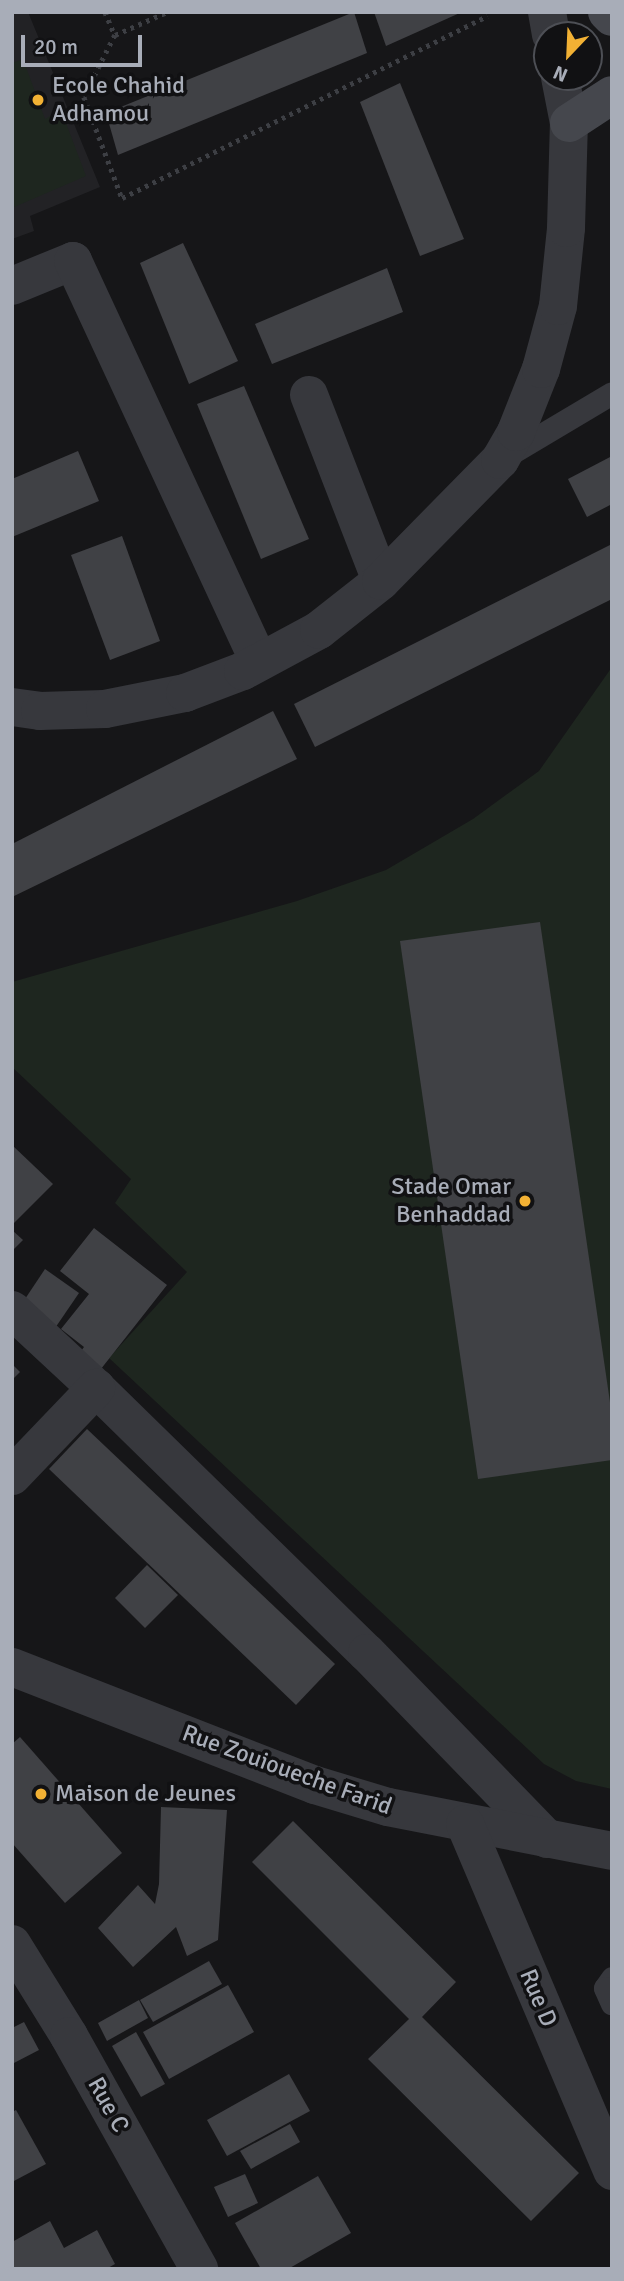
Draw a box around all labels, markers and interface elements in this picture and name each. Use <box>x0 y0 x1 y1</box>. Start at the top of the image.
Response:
scale bar <box>24 21 145 65</box>
north arrow <box>533 21 603 91</box>
text: 20 m <box>34 34 78 60</box>
text: N <box>550 60 571 87</box>
place label: Ecole Chahid Adhamou <box>52 72 185 128</box>
marker: Ecole Chahid Adhamou <box>30 92 46 108</box>
place label: Stade Omar Benhaddad <box>391 1173 511 1229</box>
marker: Stade Omar Benhaddad <box>517 1193 533 1209</box>
street label: Rue Zouioueche Farid <box>178 1719 396 1821</box>
place label: Maison de Jeunes <box>55 1780 236 1808</box>
marker: Maison de Jeunes <box>33 1786 49 1802</box>
street label: Rue D <box>513 1965 563 2031</box>
street label: Rue C <box>81 2072 135 2138</box>

